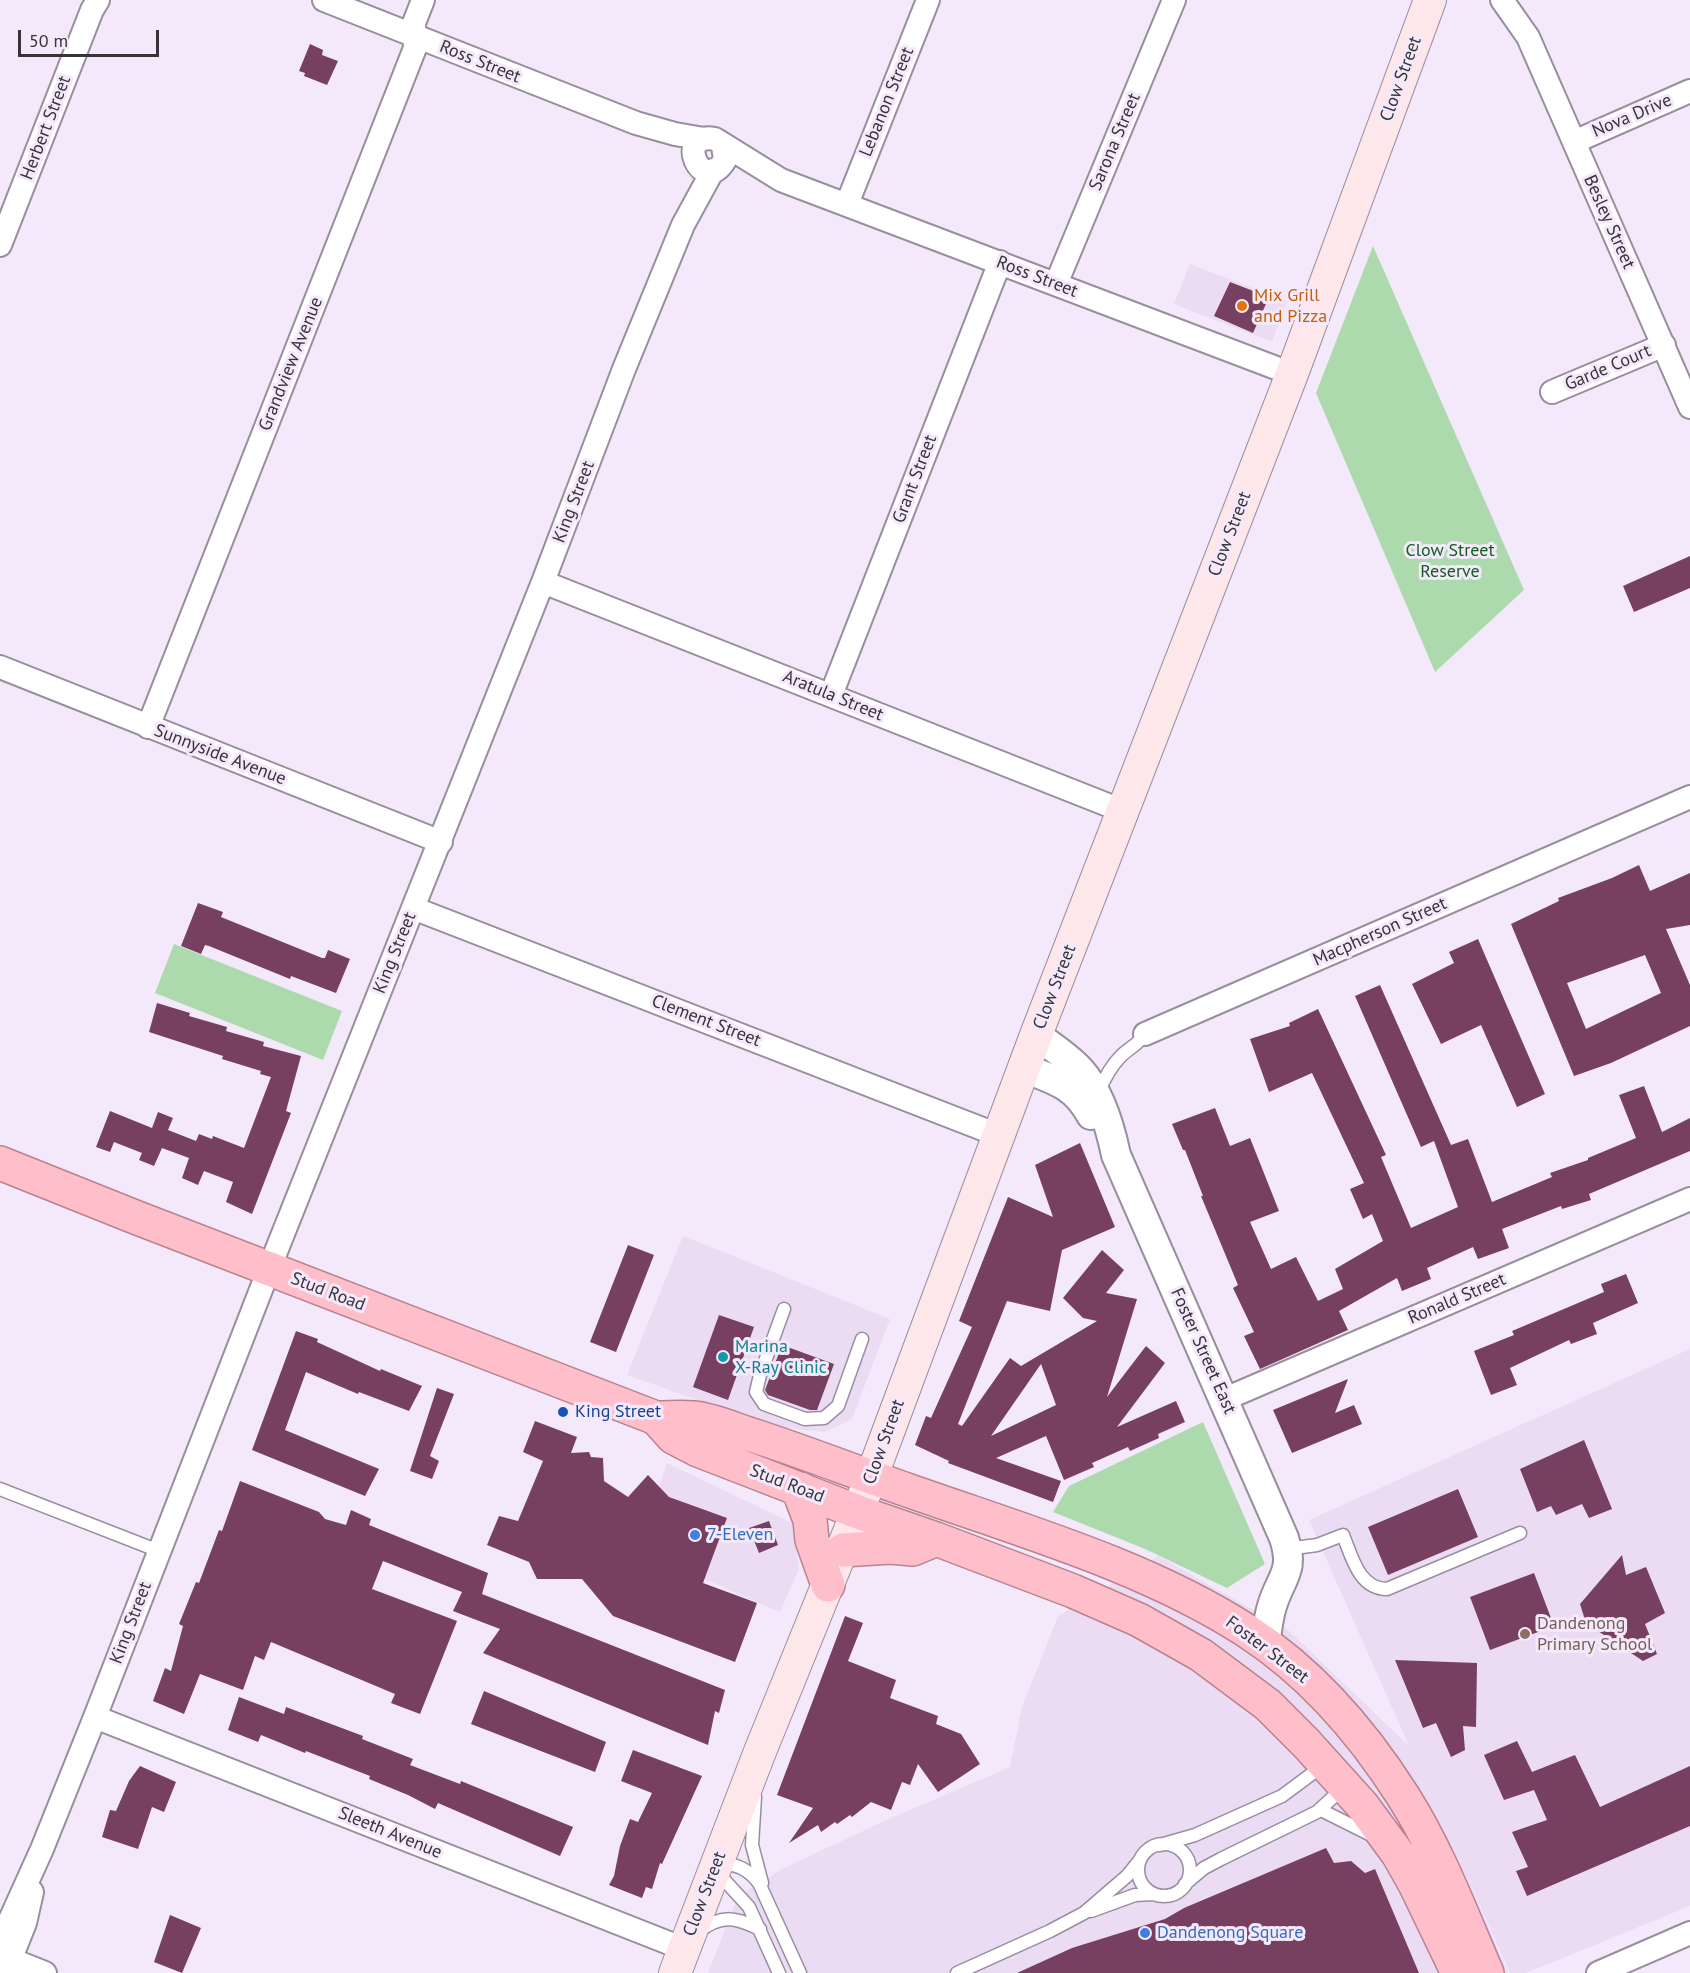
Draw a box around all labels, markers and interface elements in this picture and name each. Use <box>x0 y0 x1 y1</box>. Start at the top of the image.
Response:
scale bar <box>21 18 162 56</box>
text: 50 m <box>29 29 68 52</box>
street label: Clow Street <box>1376 33 1426 125</box>
street label: Ross Street <box>436 36 524 88</box>
street label: Lebanon Street <box>855 44 919 160</box>
street label: Herbert Street <box>16 73 76 183</box>
street label: Sarona Street <box>1085 90 1145 194</box>
street label: Nova Drive <box>1589 90 1675 142</box>
street label: Besley Street <box>1579 172 1639 272</box>
street label: Ross Street <box>993 252 1081 302</box>
place label: Mix Grill and Pizza <box>1254 285 1327 328</box>
street label: Grandview Avenue <box>254 294 328 434</box>
marker: Mix Grill and Pizza <box>1235 299 1249 313</box>
street label: Garde Court <box>1562 340 1654 396</box>
street label: Grant Street <box>888 432 942 526</box>
street label: King Street <box>548 458 600 546</box>
street label: Clow Street <box>1204 489 1256 579</box>
park label: Clow Street Reserve <box>1406 540 1494 582</box>
street label: Aratula Street <box>780 666 886 726</box>
street label: Sunnyside Avenue <box>151 720 289 790</box>
street label: Macpherson Street <box>1310 893 1450 971</box>
street label: King Street <box>369 909 421 997</box>
street label: Clow Street <box>1029 942 1081 1032</box>
street label: Clement Street <box>648 990 764 1052</box>
street label: Stud Road <box>288 1268 368 1316</box>
street label: Ronald Street <box>1405 1269 1509 1329</box>
street label: Foster Street East <box>1166 1285 1240 1417</box>
place label: Marina X-Ray Clinic <box>735 1336 827 1378</box>
marker: Marina X-Ray Clinic <box>716 1350 730 1364</box>
street label: Clow Street <box>859 1396 909 1488</box>
place label: King Street <box>575 1401 661 1423</box>
marker: King Street <box>556 1405 570 1419</box>
street label: Stud Road <box>747 1460 827 1508</box>
place label: 7-Eleven <box>707 1524 773 1546</box>
marker: 7-Eleven <box>688 1528 702 1542</box>
street label: King Street <box>105 1579 157 1667</box>
street label: Foster Street <box>1221 1612 1313 1688</box>
place label: Dandenong Primary School <box>1537 1613 1652 1656</box>
marker: Dandenong Primary School <box>1518 1627 1532 1641</box>
street label: Sleeth Avenue <box>335 1802 445 1864</box>
street label: Clow Street <box>679 1849 731 1939</box>
place label: Dandenong Square <box>1157 1922 1303 1944</box>
marker: Dandenong Square <box>1138 1926 1152 1940</box>

